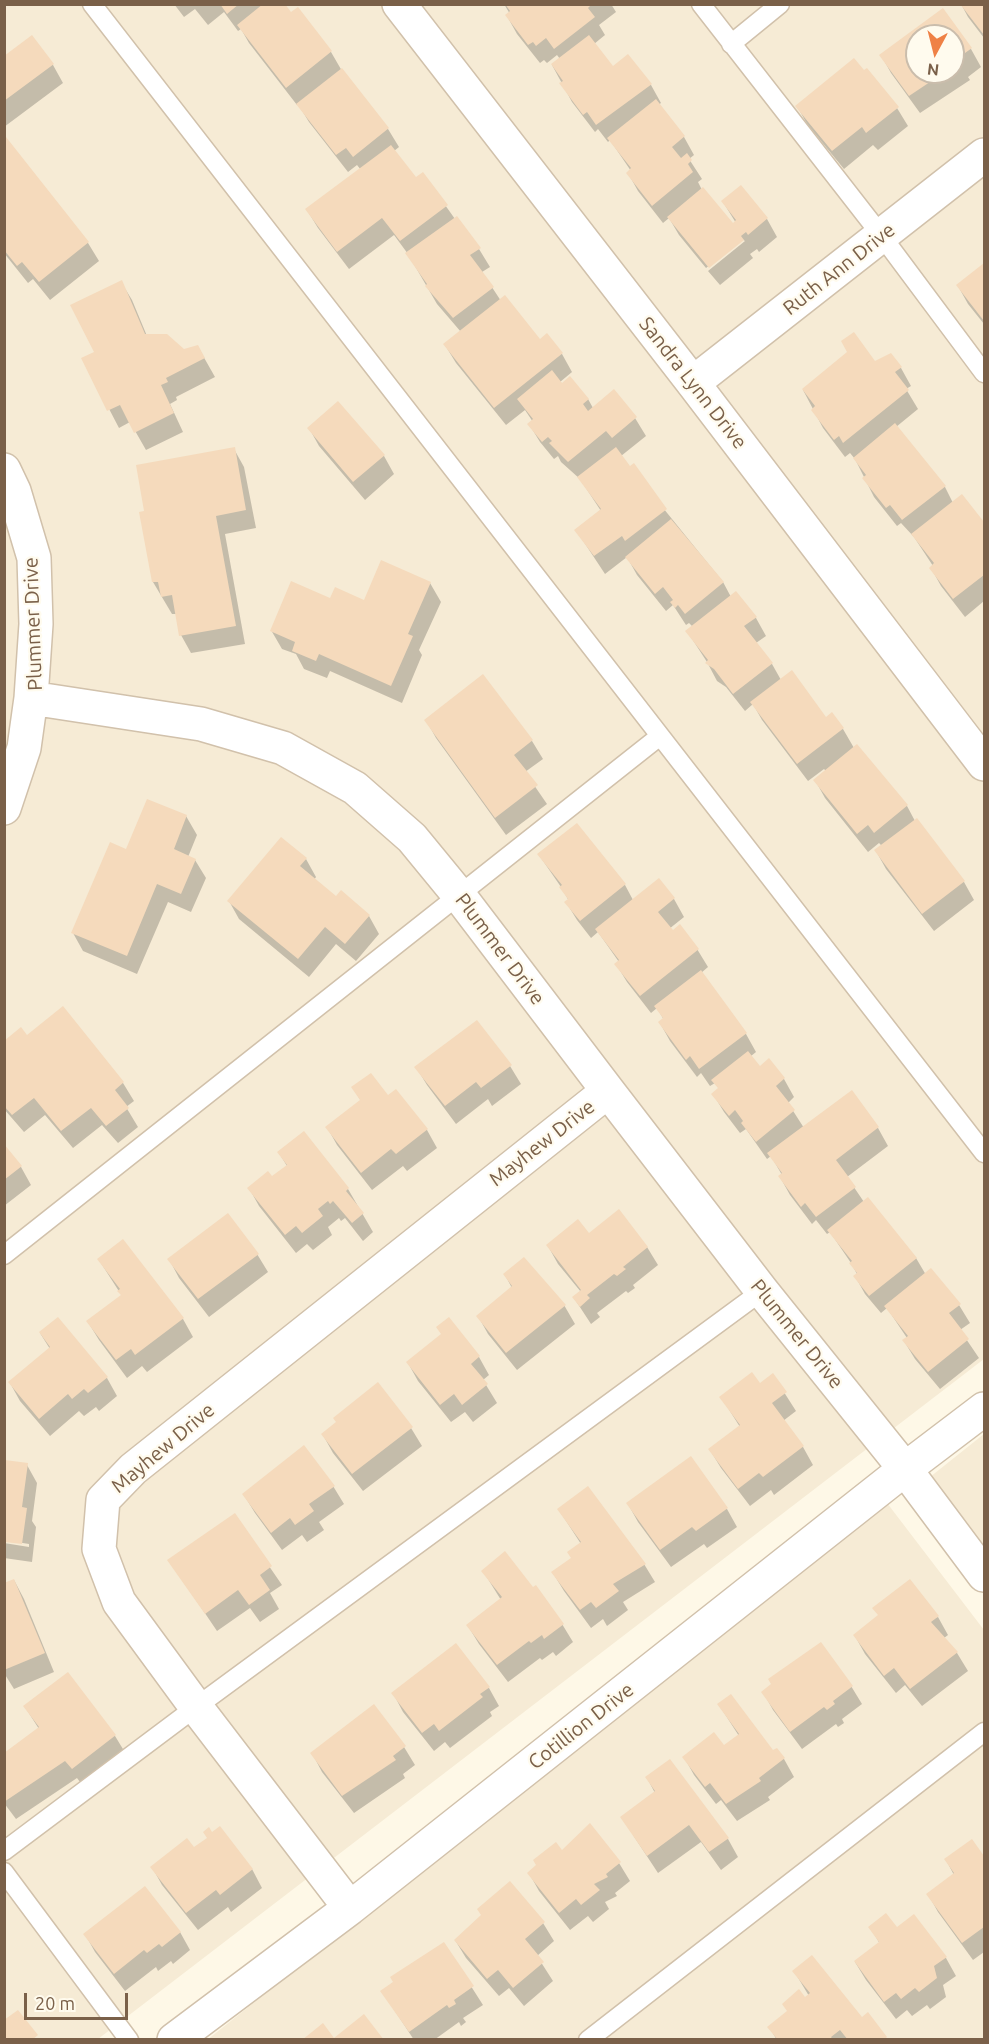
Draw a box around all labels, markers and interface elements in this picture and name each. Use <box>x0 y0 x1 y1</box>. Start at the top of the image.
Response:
north arrow <box>905 24 965 84</box>
text: N <box>926 60 940 80</box>
street label: Ruth Ann Drive <box>778 218 900 320</box>
street label: Sandra Lynn Drive <box>634 312 752 454</box>
street label: Plummer Drive <box>19 557 47 691</box>
street label: Plummer Drive <box>450 888 550 1010</box>
street label: Mayhew Drive <box>485 1094 599 1192</box>
street label: Plummer Drive <box>746 1275 848 1393</box>
street label: Mayhew Drive <box>107 1398 219 1498</box>
street label: Cotillion Drive <box>524 1677 638 1775</box>
scale bar <box>27 1981 130 2019</box>
text: 20 m <box>35 1993 75 2013</box>

